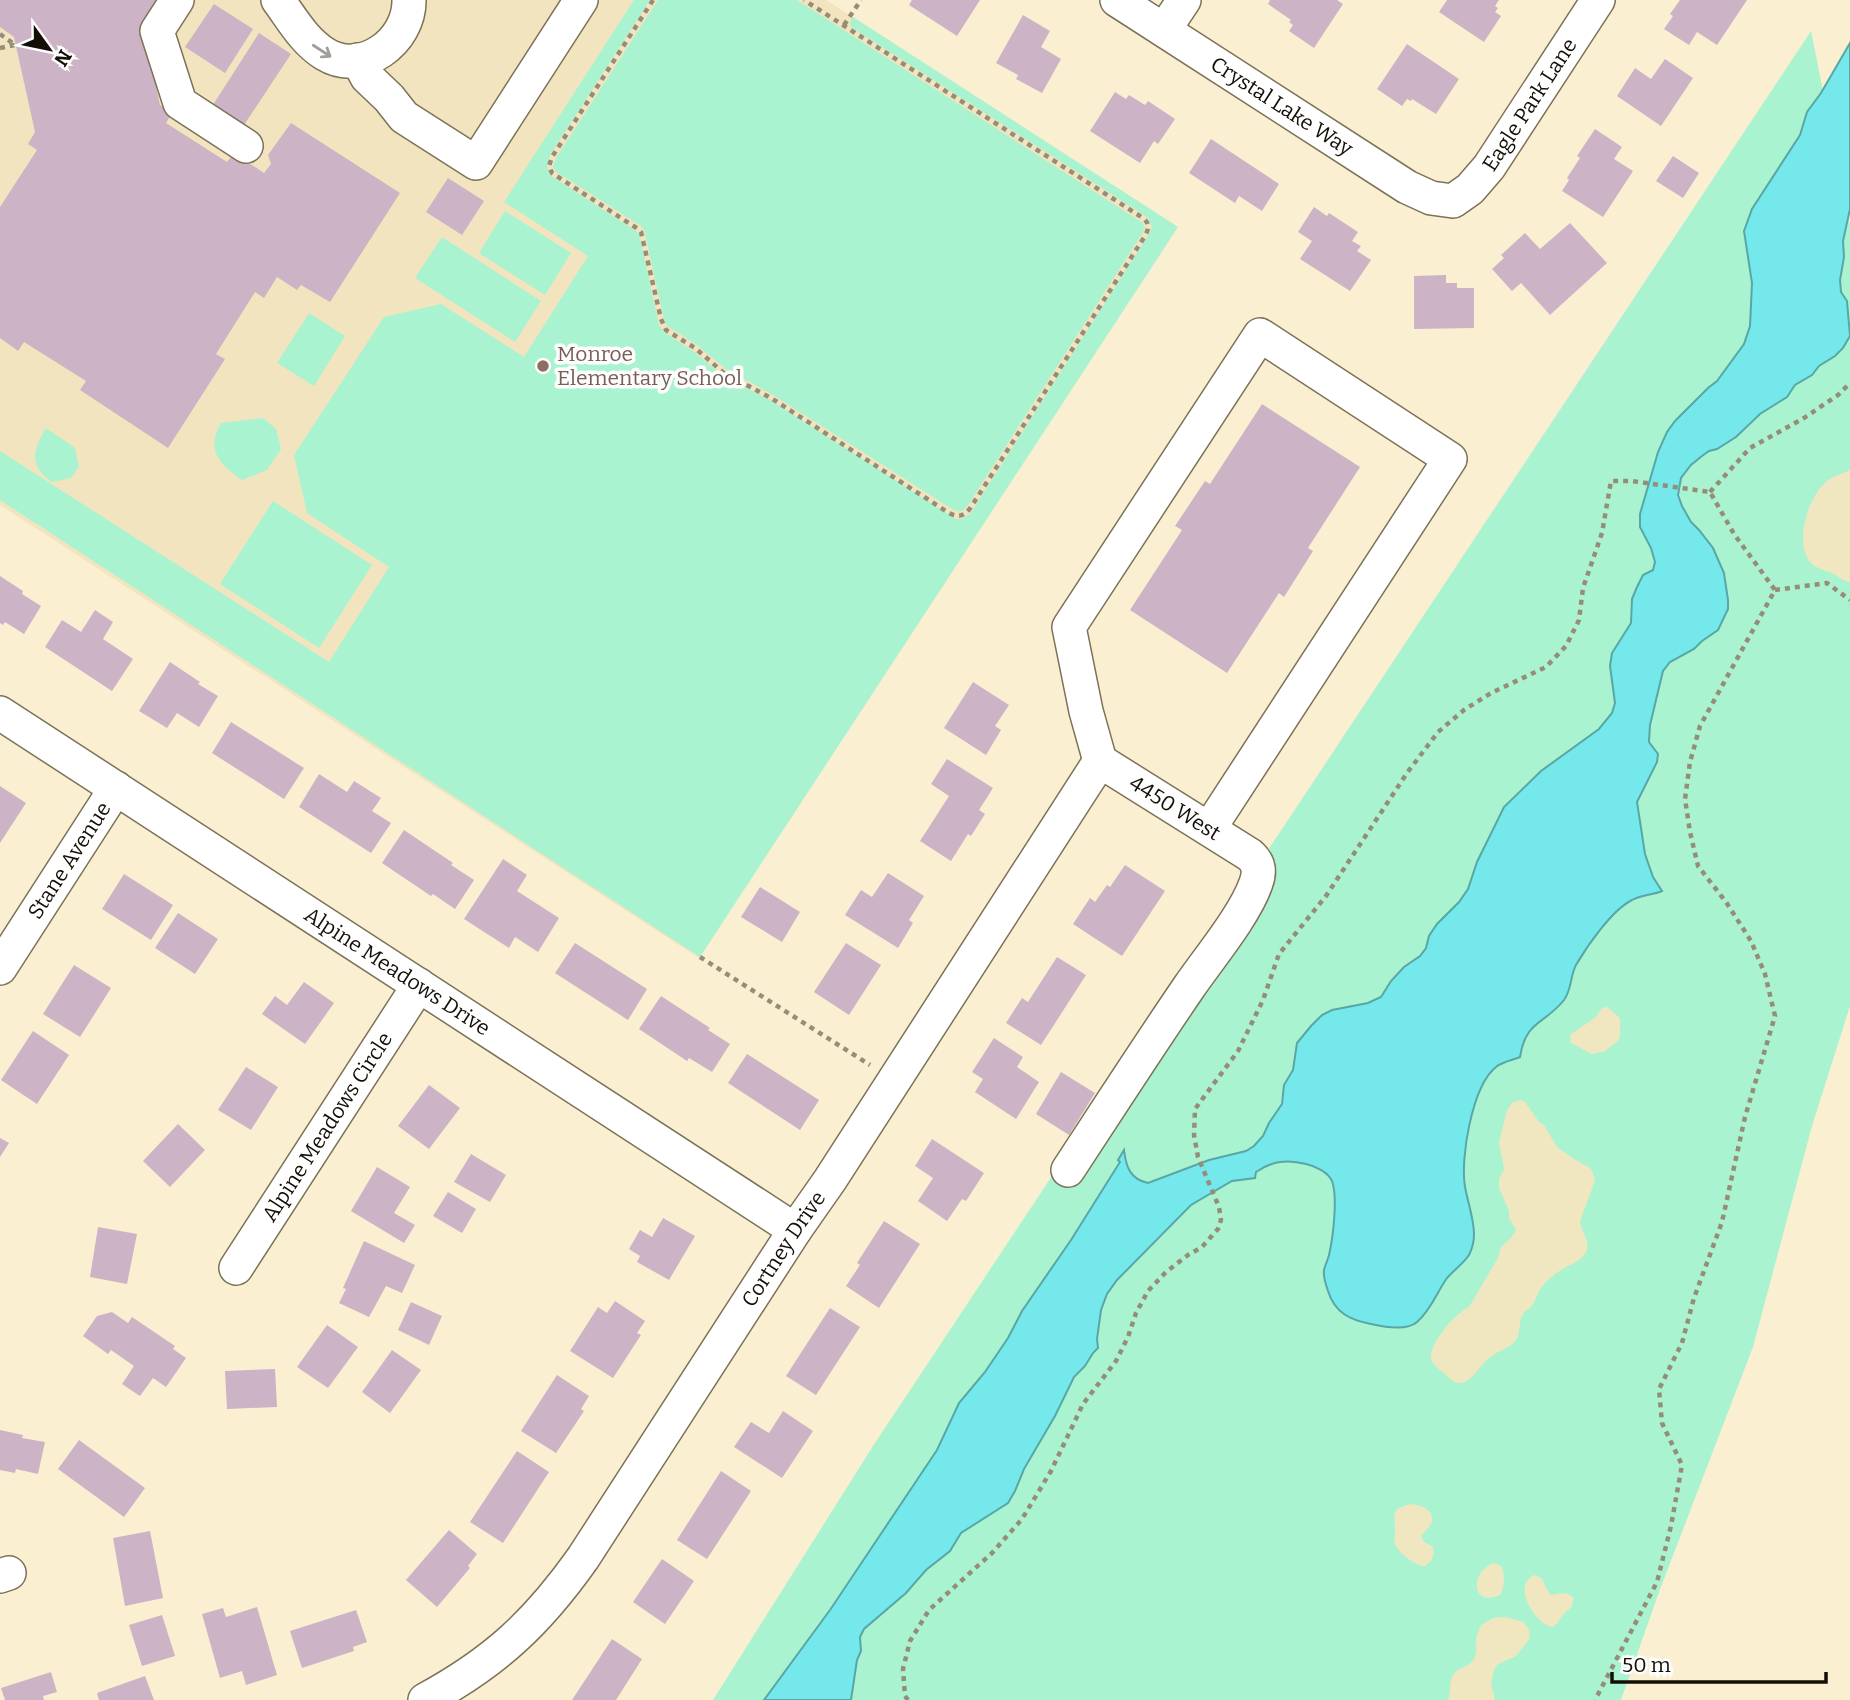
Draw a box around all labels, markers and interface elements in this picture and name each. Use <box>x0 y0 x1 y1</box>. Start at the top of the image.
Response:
north arrow <box>14 14 84 84</box>
street label: Eagle Park Lane <box>1477 33 1583 176</box>
one-way arrow <box>312 44 332 58</box>
text: N <box>49 46 76 71</box>
street label: Crystal Lake Way <box>1206 51 1358 162</box>
place label: Monroe Elementary School <box>557 341 742 391</box>
marker: Monroe Elementary School <box>535 358 551 374</box>
street label: 4450 West <box>1125 770 1226 846</box>
street label: Stane Avenue <box>22 797 117 924</box>
street label: Alpine Meadows Drive <box>300 902 495 1041</box>
street label: Alpine Meadows Circle <box>256 1027 398 1227</box>
street label: Cortney Drive <box>736 1186 831 1312</box>
scale bar <box>1612 1640 1826 1684</box>
text: 50 m <box>1622 1652 1671 1678</box>

